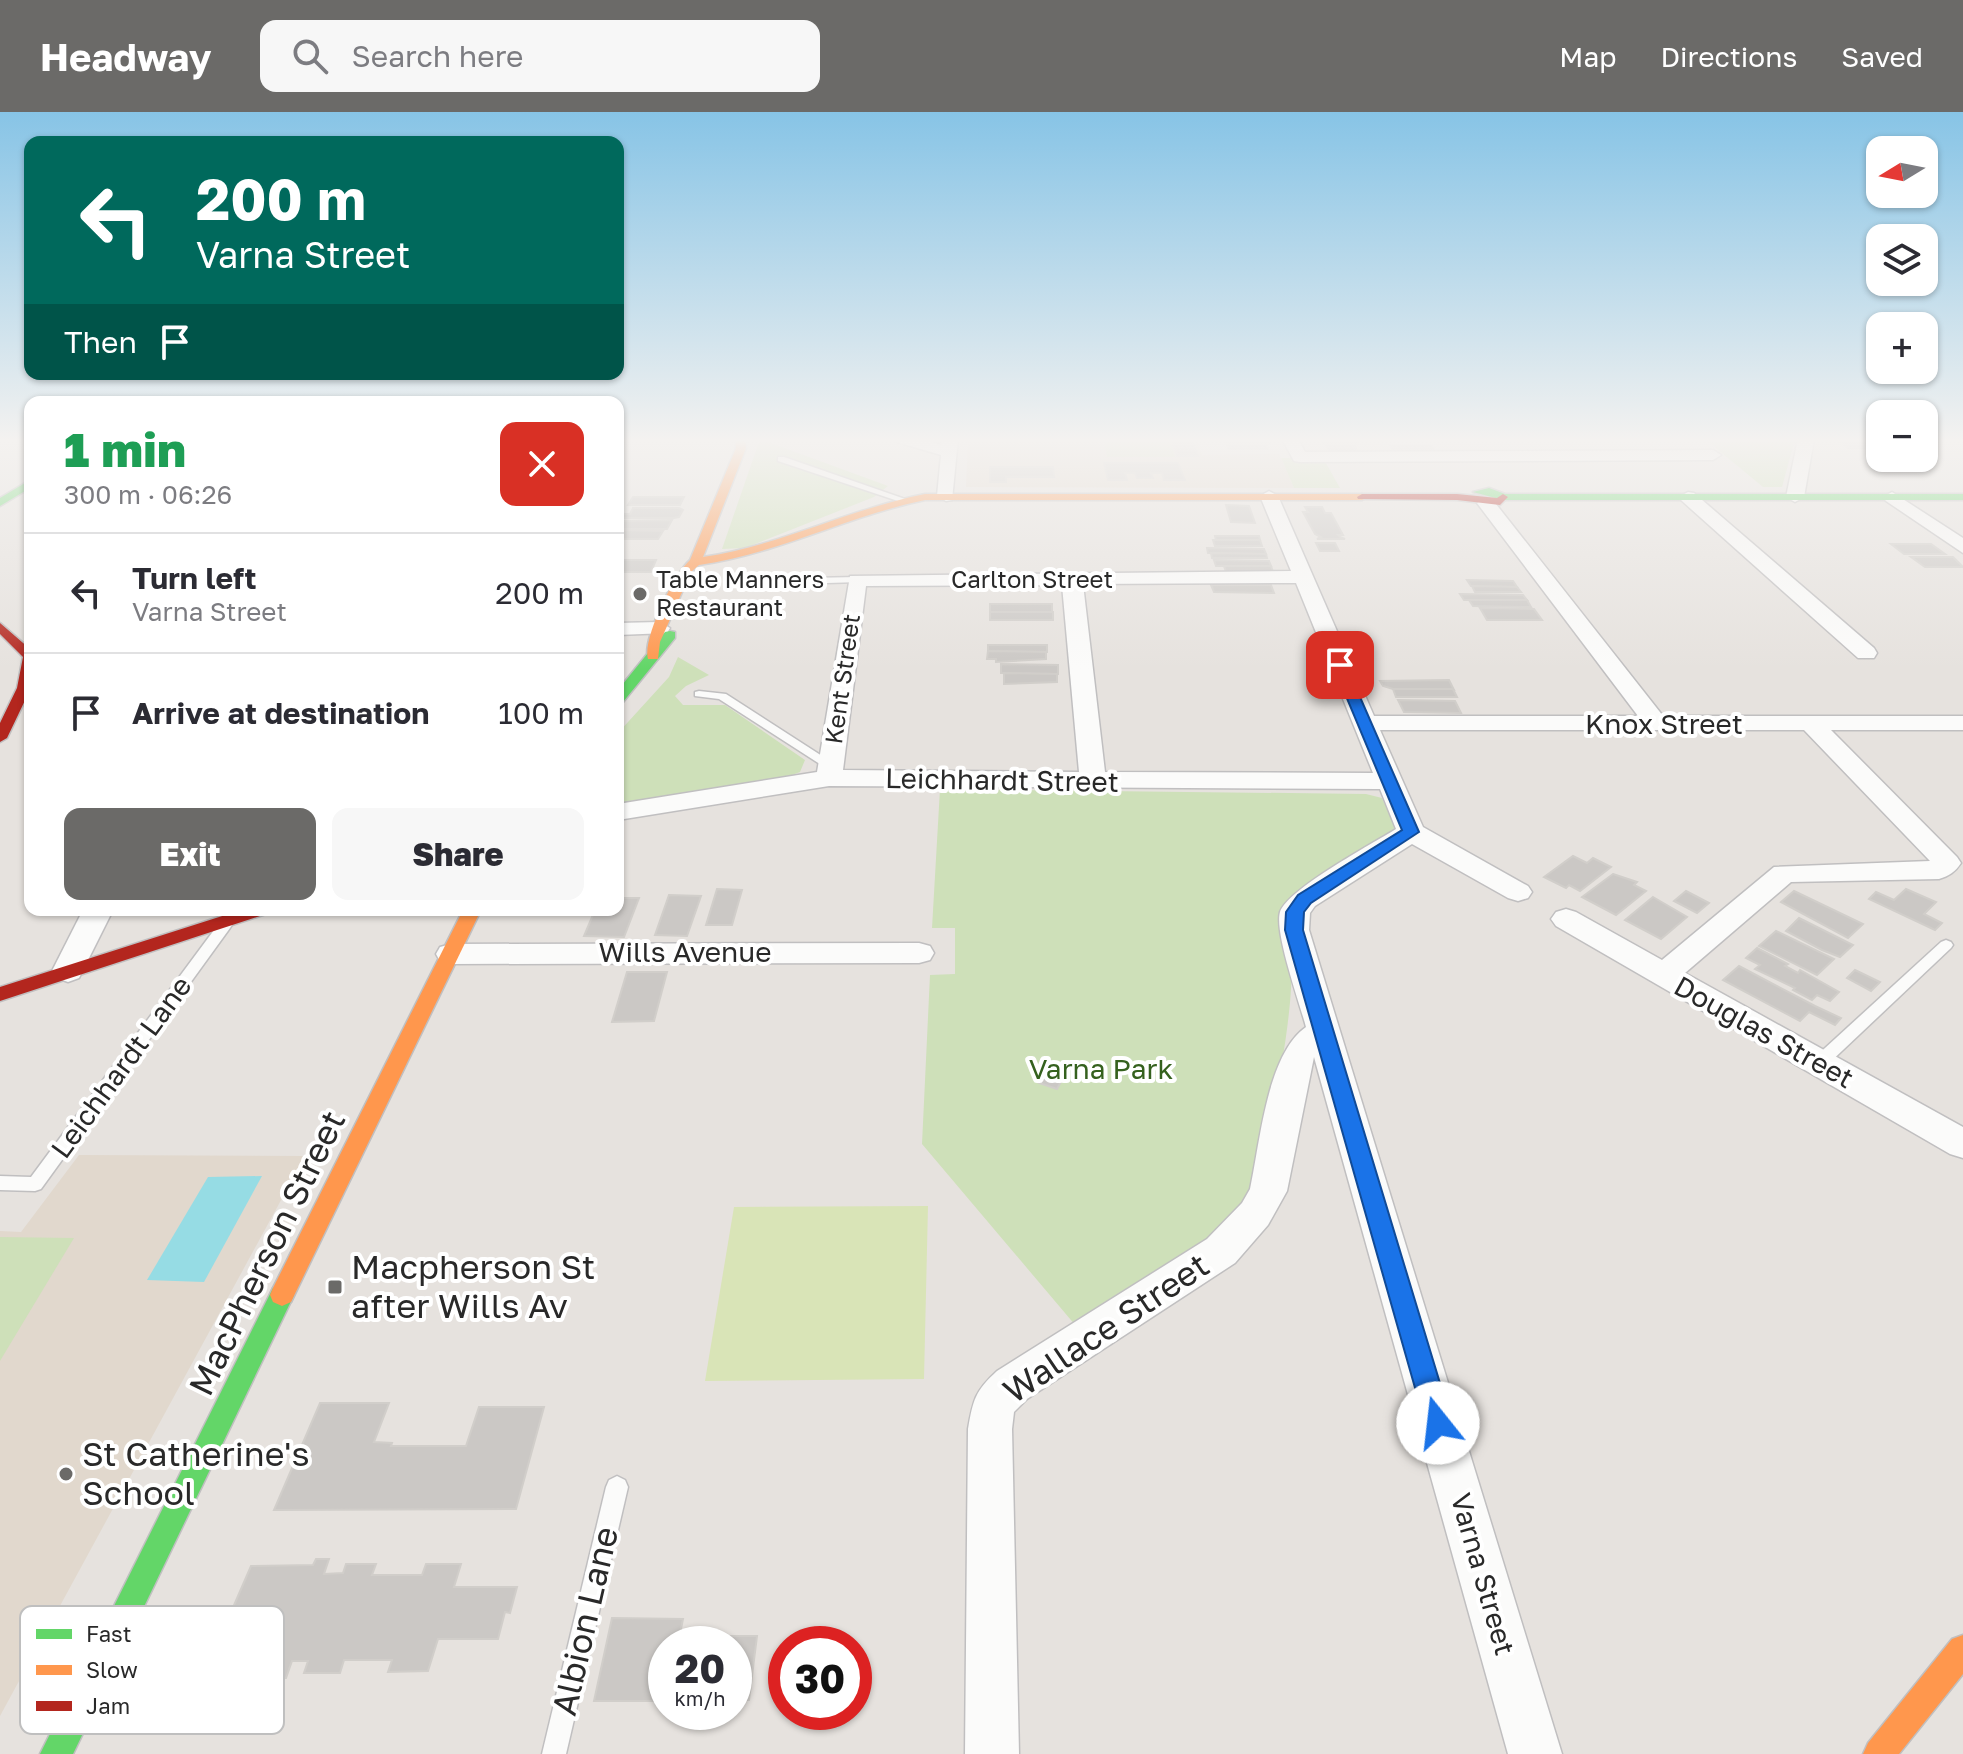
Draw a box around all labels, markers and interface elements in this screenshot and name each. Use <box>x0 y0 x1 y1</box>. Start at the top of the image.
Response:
search box <box>260 20 820 92</box>
text: Headway <box>40 34 212 79</box>
icon: search <box>288 34 332 78</box>
text: Search here <box>352 38 523 74</box>
text: Map <box>1559 40 1616 73</box>
text: Directions <box>1660 40 1797 73</box>
text: Saved <box>1841 40 1923 73</box>
north arrow <box>1866 136 1938 208</box>
map controls <box>1866 136 1938 472</box>
text: 200 m <box>196 165 366 232</box>
icon: left <box>64 168 168 272</box>
button: layers <box>1866 224 1938 296</box>
text: Varna Street <box>196 233 410 276</box>
button: + <box>1866 312 1938 384</box>
icon: arrive <box>153 320 197 364</box>
text: Then <box>64 324 137 360</box>
button: − <box>1866 400 1938 472</box>
text: 1 min <box>64 420 186 478</box>
button: close <box>500 422 584 506</box>
text: 300 m · 06:26 <box>64 479 232 510</box>
text: Turn left <box>132 560 257 596</box>
place label: Table Manners Restaurant <box>656 564 824 621</box>
street label: Carlton Street <box>951 564 1113 593</box>
icon: left <box>64 571 108 615</box>
text: 200 m <box>495 575 584 611</box>
marker: Table Manners Restaurant <box>631 585 649 603</box>
text: Varna Street <box>132 596 287 627</box>
street label: Kent Street <box>818 612 865 746</box>
pin <box>1306 631 1374 699</box>
icon: arrive <box>1318 643 1362 687</box>
icon: arrive <box>64 691 108 735</box>
text: Arrive at destination <box>132 695 429 731</box>
text: 100 m <box>498 695 584 731</box>
street label: Knox Street <box>1585 707 1743 740</box>
street label: Leichhardt Street <box>885 761 1119 798</box>
button: Exit <box>64 808 316 900</box>
button: Share <box>332 808 584 900</box>
street label: Wills Avenue <box>599 935 772 968</box>
street label: Leichhardt Lane <box>44 969 198 1164</box>
street label: Douglas Street <box>1669 969 1860 1094</box>
park label: Varna Park <box>1029 1052 1173 1085</box>
street label: MacPherson Street <box>180 1104 352 1401</box>
street label: Wallace Street <box>995 1244 1216 1411</box>
place label: Macpherson St after Wills Av <box>351 1246 595 1325</box>
marker: Macpherson St after Wills Av <box>326 1278 344 1296</box>
position arrow <box>1396 1381 1480 1465</box>
place label: St Catherine's School <box>82 1433 310 1512</box>
marker: St Catherine's School <box>57 1465 75 1483</box>
street label: Varna Street <box>1445 1489 1522 1659</box>
street label: Albion Lane <box>543 1523 625 1719</box>
legend <box>20 1606 284 1734</box>
text: Fast <box>86 1620 132 1647</box>
speed limit sign: 30 <box>768 1626 872 1730</box>
text: 20 <box>675 1644 725 1692</box>
text: Slow <box>86 1656 138 1683</box>
text: km/h <box>675 1686 725 1710</box>
text: Jam <box>86 1692 130 1719</box>

